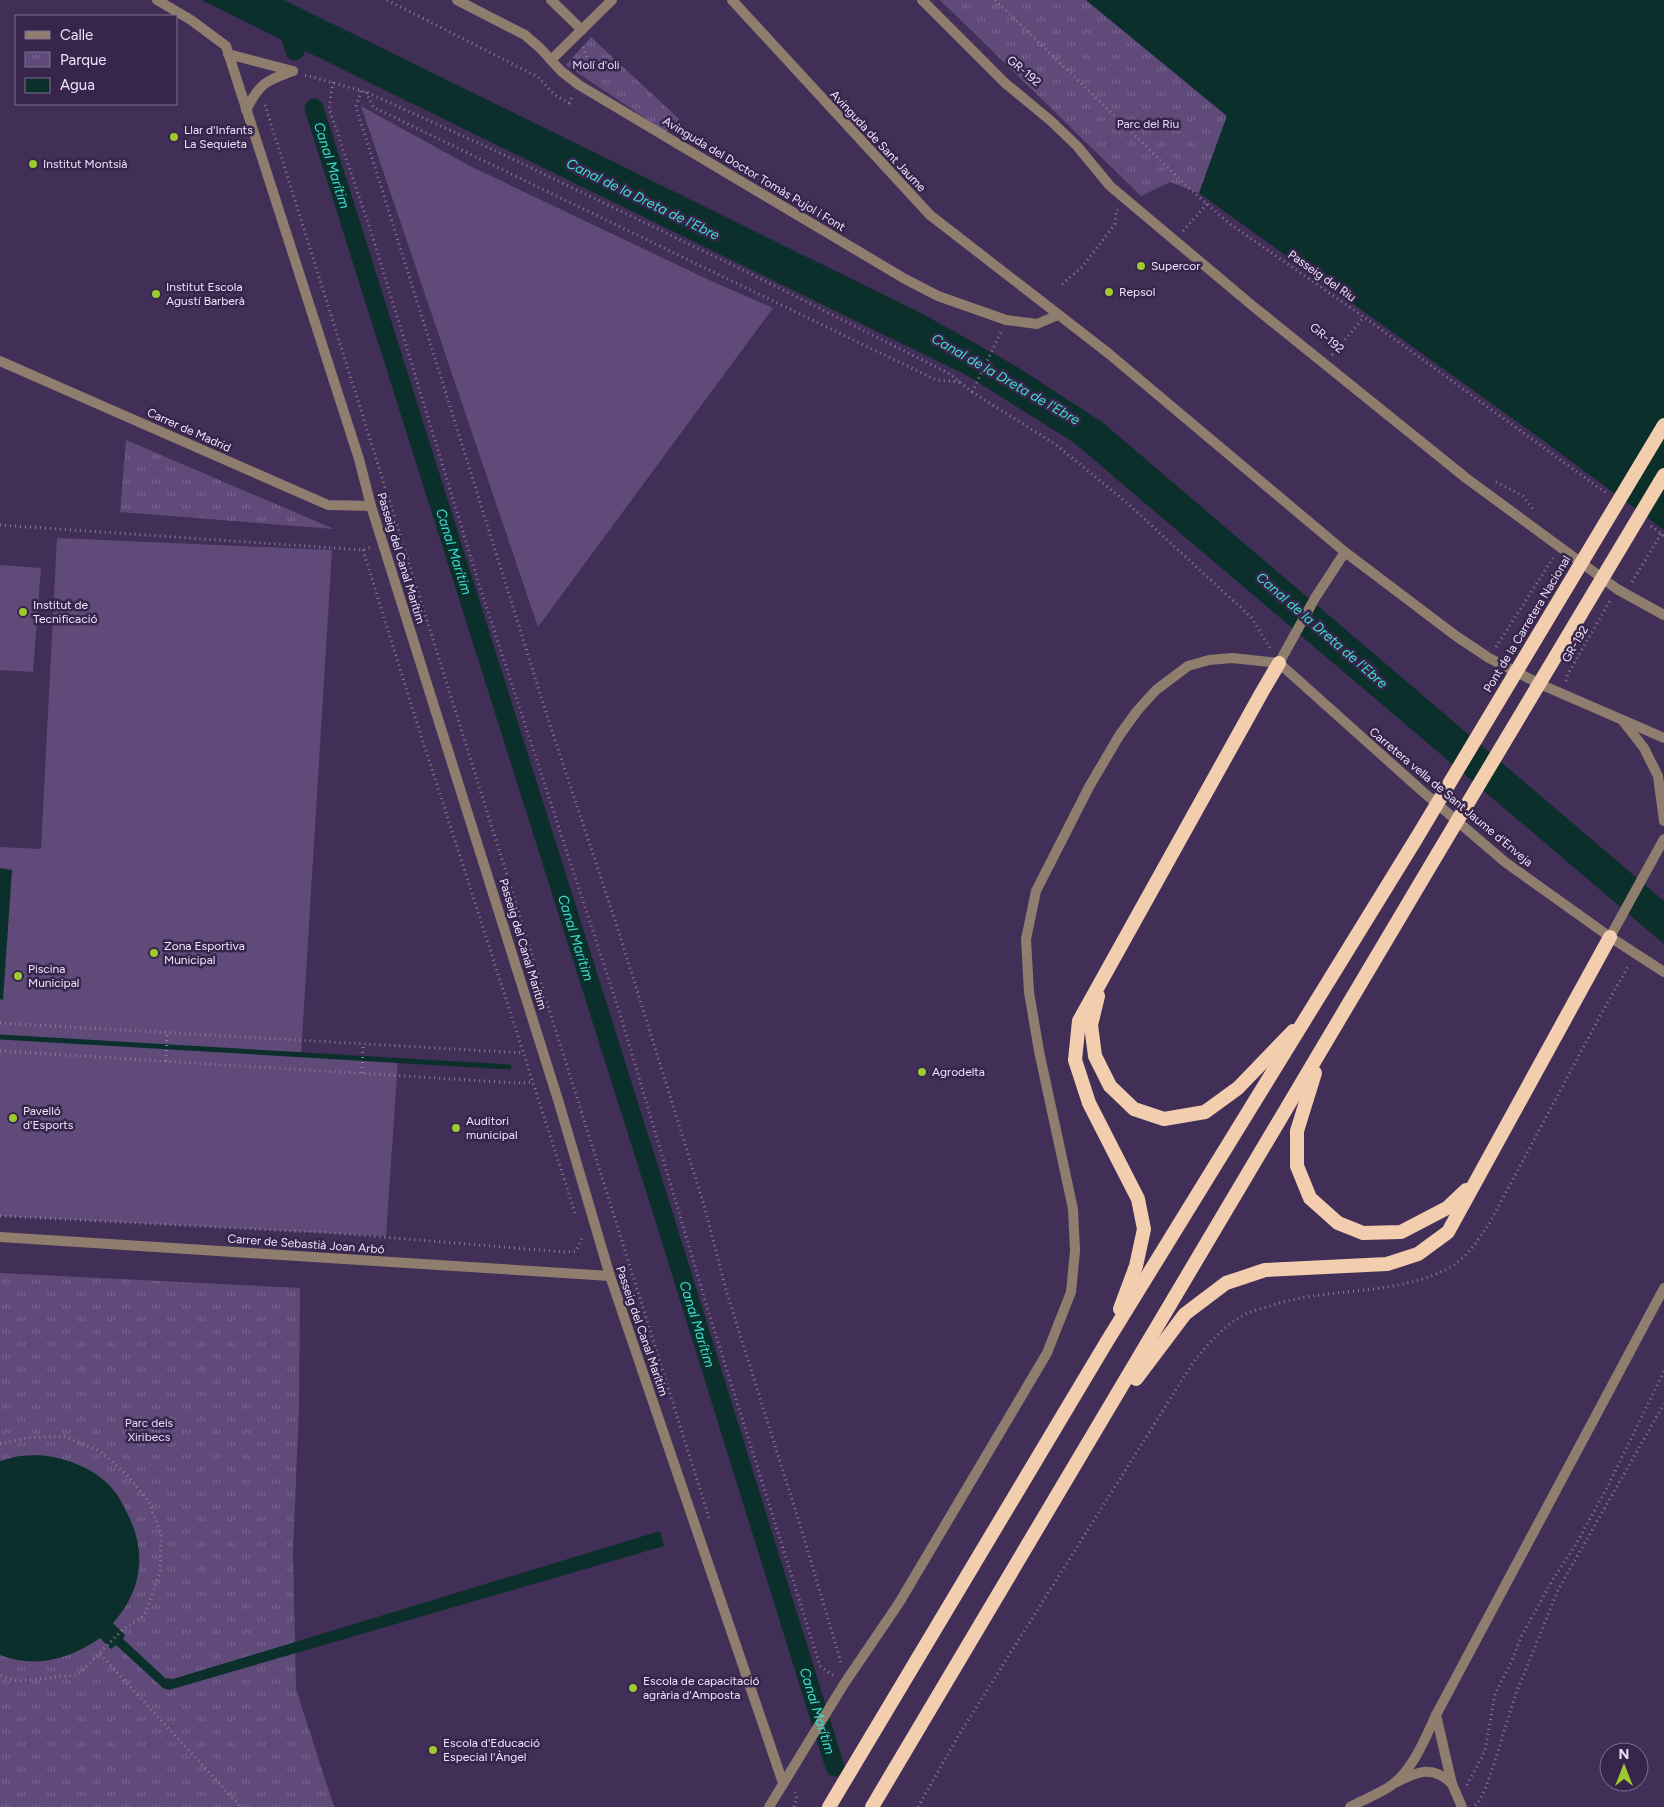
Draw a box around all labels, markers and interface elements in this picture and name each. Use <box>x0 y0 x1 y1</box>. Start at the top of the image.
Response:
legend <box>15 15 178 105</box>
text: Calle <box>60 26 93 44</box>
text: Parque <box>60 51 107 69</box>
street label: GR-192 <box>1004 53 1044 89</box>
park label: Molí d'oli <box>572 58 620 72</box>
text: Agua <box>60 76 95 94</box>
street label: Avinguda de Sant Jaume <box>827 87 929 195</box>
street label: Avinguda del Doctor Tomàs Pujol i Font <box>660 114 848 234</box>
park label: Parc del Riu <box>1117 117 1179 131</box>
water label: Canal Marítim <box>310 120 353 211</box>
place label: Llar d'Infants La Sequieta <box>184 123 253 151</box>
marker: Llar d'Infants La Sequieta <box>168 131 180 143</box>
water label: Canal de la Dreta de l'Ebre <box>563 155 722 244</box>
place label: Institut Montsià <box>43 157 127 171</box>
marker: Institut Montsià <box>27 158 39 170</box>
street label: Passeig del Riu <box>1285 247 1359 305</box>
place label: Supercor <box>1151 259 1200 273</box>
marker: Supercor <box>1135 260 1147 272</box>
place label: Institut Escola Agustí Barberà <box>166 280 245 308</box>
place label: Repsol <box>1119 285 1155 299</box>
marker: Repsol <box>1103 286 1115 298</box>
marker: Institut Escola Agustí Barberà <box>150 288 162 300</box>
street label: GR-192 <box>1307 320 1347 356</box>
water label: Canal de la Dreta de l'Ebre <box>929 330 1083 429</box>
street label: Carrer de Madrid <box>145 405 233 455</box>
street label: Passeig del Canal Marítim <box>374 491 428 625</box>
water label: Canal Marítim <box>432 506 475 597</box>
street label: Pont de la Carretera Nacional <box>1481 553 1573 695</box>
water label: Canal de la Dreta de l'Ebre <box>1253 569 1391 692</box>
place label: Institut de Tecnificació <box>33 598 98 626</box>
marker: Institut de Tecnificació <box>17 606 29 618</box>
street label: GR-192 <box>1559 623 1591 665</box>
street label: Carretera vella de Sant Jaume d'Enveja <box>1367 725 1535 869</box>
street label: Passeig del Canal Marítim <box>496 877 550 1011</box>
water label: Canal Marítim <box>554 892 597 983</box>
place label: Zona Esportiva Municipal <box>164 939 245 967</box>
marker: Zona Esportiva Municipal <box>148 947 160 959</box>
place label: Piscina Municipal <box>28 962 79 990</box>
marker: Piscina Municipal <box>12 970 24 982</box>
place label: Agrodelta <box>932 1065 985 1079</box>
marker: Agrodelta <box>916 1066 928 1078</box>
place label: Pavelló d'Esports <box>23 1104 74 1132</box>
marker: Pavelló d'Esports <box>7 1112 19 1124</box>
place label: Auditori municipal <box>466 1114 518 1142</box>
marker: Auditori municipal <box>450 1122 462 1134</box>
street label: Carrer de Sebastià Joan Arbó <box>227 1232 385 1256</box>
street label: Passeig del Canal Marítim <box>613 1264 671 1398</box>
water label: Canal Marítim <box>675 1279 718 1370</box>
park label: Parc dels Xiribecs <box>125 1416 174 1444</box>
water label: Canal Marítim <box>796 1666 838 1756</box>
place label: Escola de capacitació agrària d'Amposta <box>643 1674 759 1702</box>
marker: Escola de capacitació agrària d'Amposta <box>627 1682 639 1694</box>
place label: Escola d'Educació Especial l'Àngel <box>443 1736 540 1764</box>
north arrow <box>1599 1742 1649 1792</box>
marker: Escola d'Educació Especial l'Àngel <box>427 1744 439 1756</box>
text: N <box>1619 1746 1629 1763</box>

